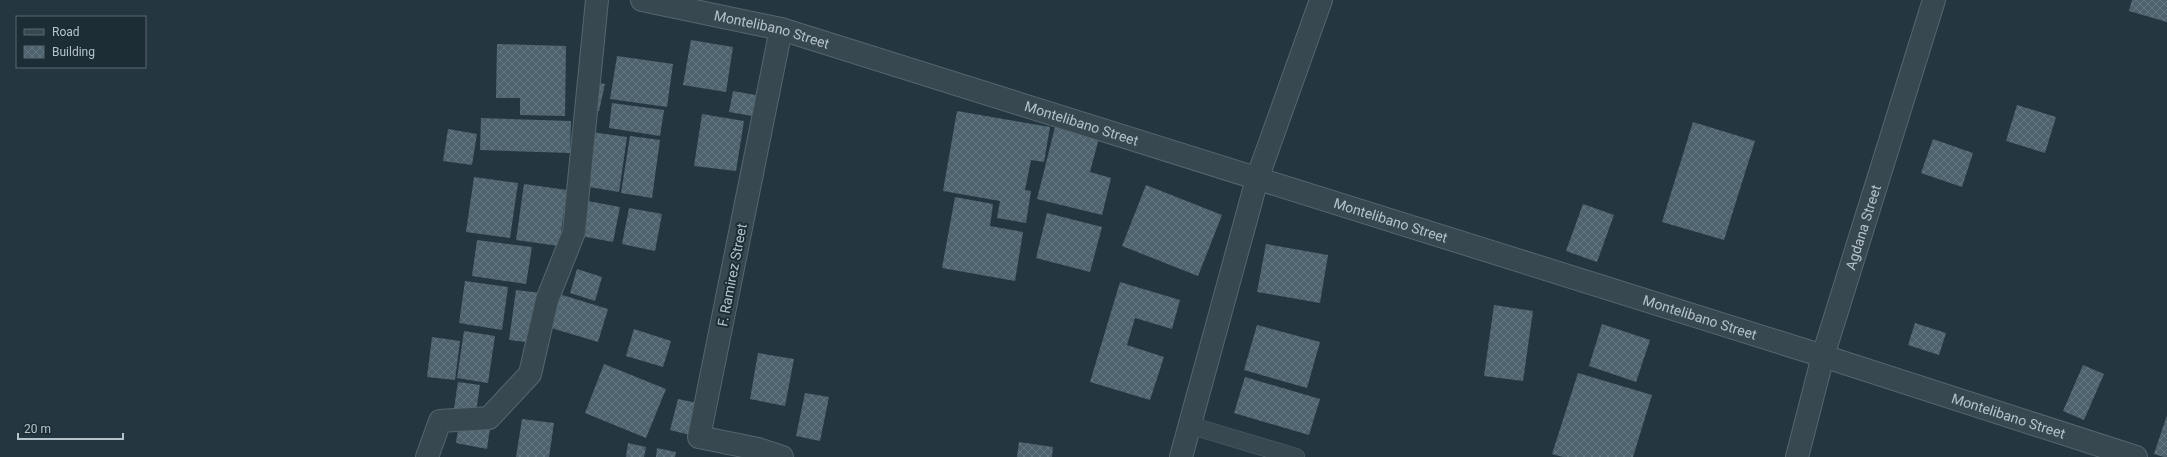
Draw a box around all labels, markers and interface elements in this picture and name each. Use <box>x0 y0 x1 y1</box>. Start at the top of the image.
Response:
street label: Montelibano Street <box>713 7 832 52</box>
legend <box>16 16 146 68</box>
text: Road <box>52 25 80 39</box>
text: Building <box>52 45 95 59</box>
street label: Montelibano Street <box>1023 98 1141 149</box>
street label: Agdana Street <box>1842 182 1884 272</box>
street label: Montelibano Street <box>1332 195 1450 246</box>
street label: F. Ramirez Street <box>714 222 750 328</box>
street label: Montelibano Street <box>1641 292 1759 343</box>
street label: Montelibano Street <box>1950 390 2068 442</box>
scale bar <box>18 415 123 441</box>
text: 20 m <box>24 422 51 436</box>

